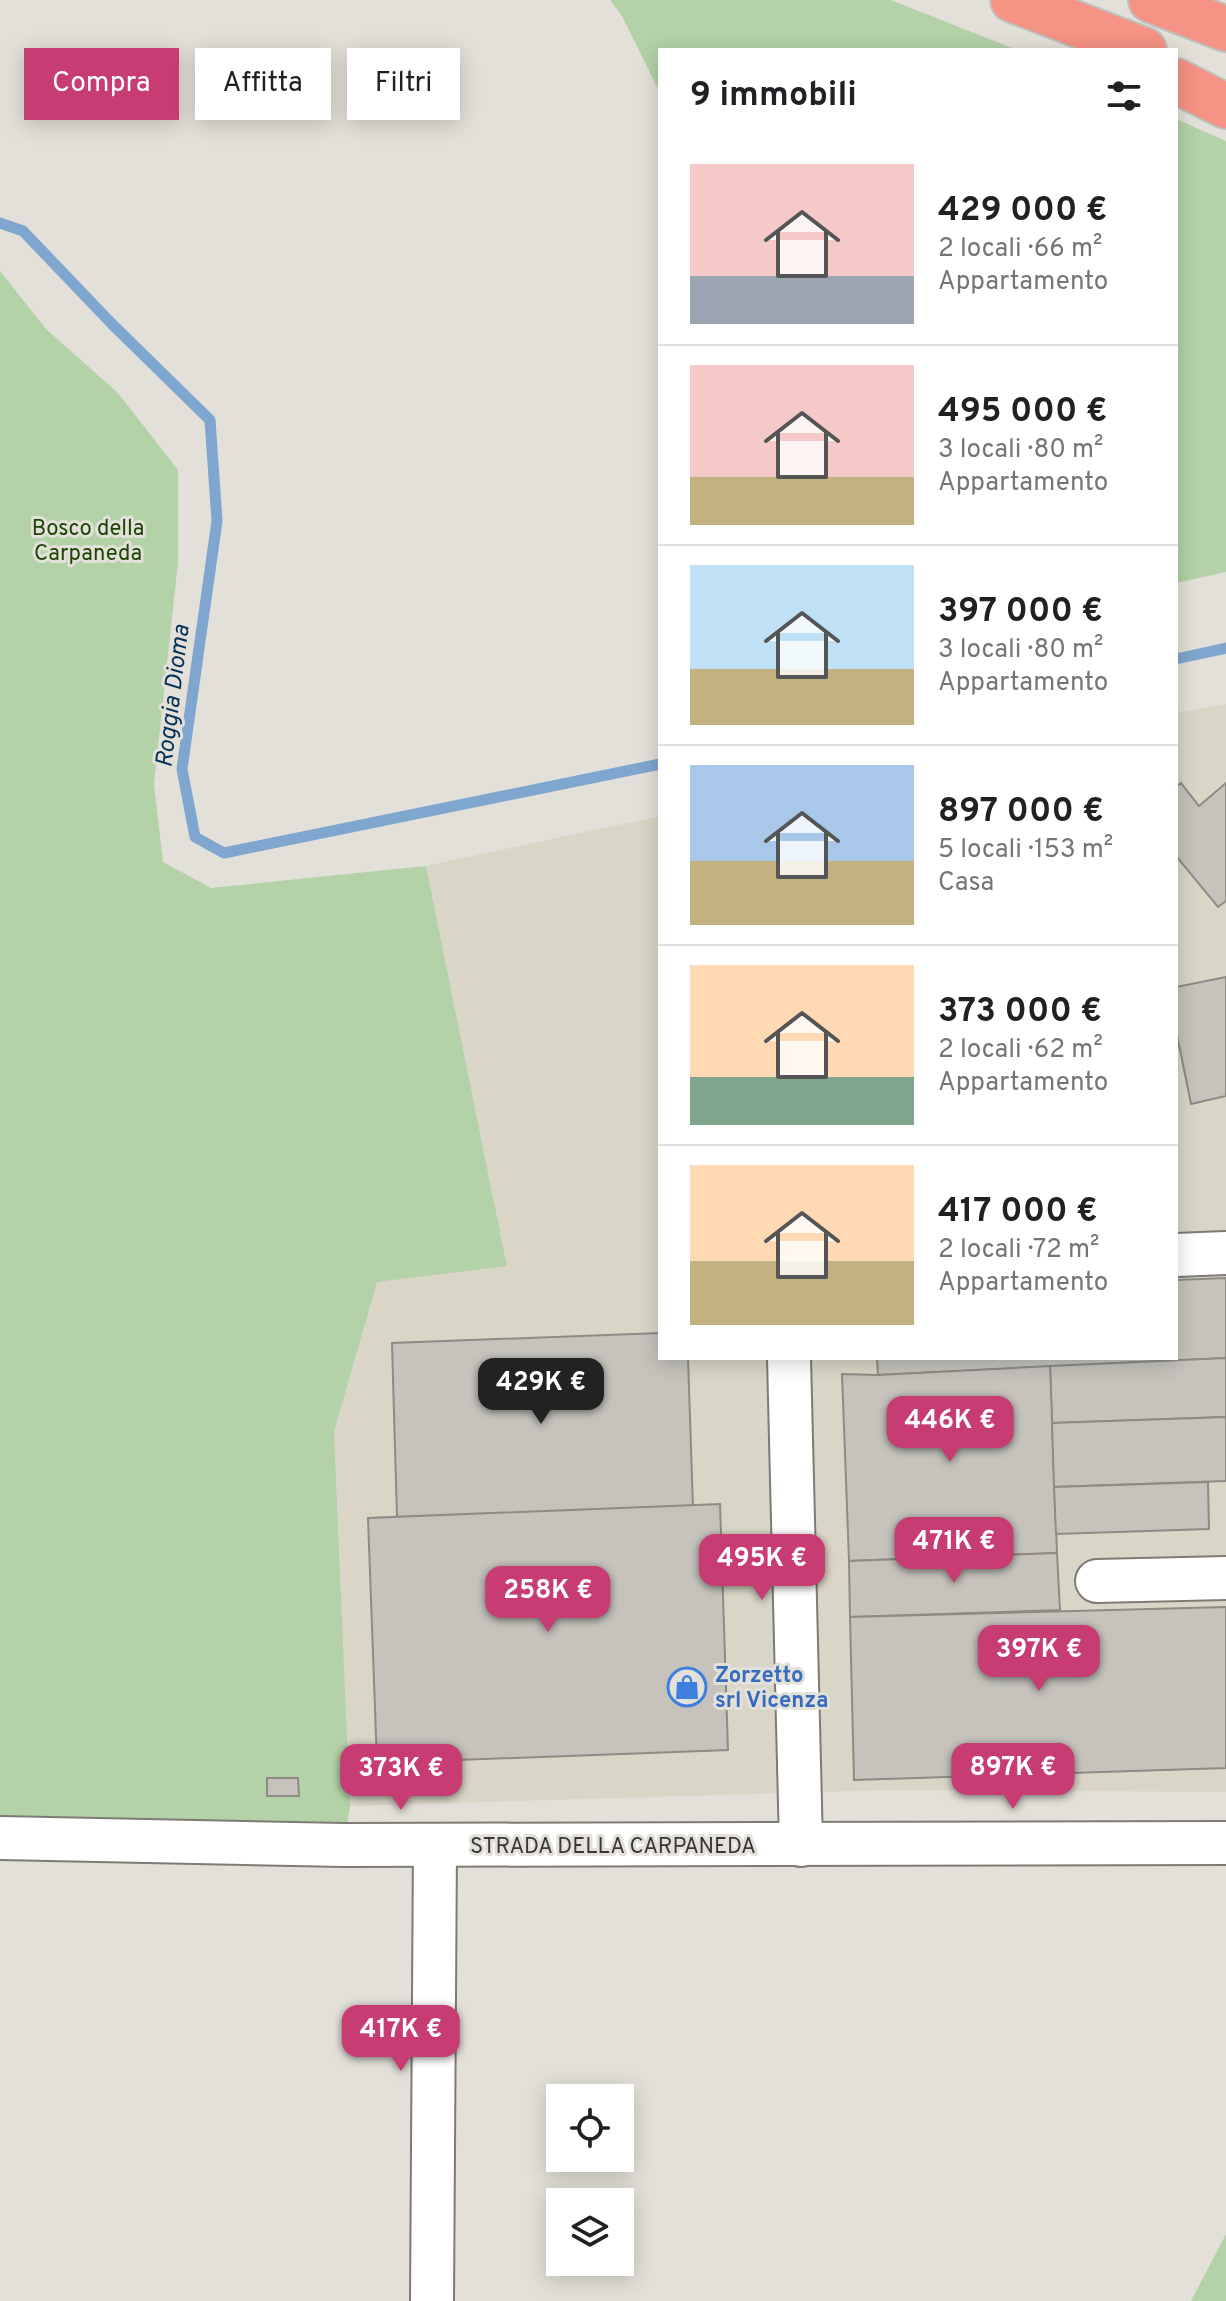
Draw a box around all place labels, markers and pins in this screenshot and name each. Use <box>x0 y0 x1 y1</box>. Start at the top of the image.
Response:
pin: 429K € <box>476 1358 606 1426</box>
pin: 446K € <box>885 1396 1015 1464</box>
pin: 471K € <box>889 1517 1019 1585</box>
pin: 495K € <box>697 1534 827 1602</box>
pin: 258K € <box>483 1566 613 1634</box>
pin: 397K € <box>974 1625 1104 1693</box>
place label: Zorzetto srl Vicenza <box>715 1663 829 1715</box>
shop icon: Zorzetto srl Vicenza <box>666 1666 708 1708</box>
pin: 897K € <box>948 1743 1078 1811</box>
pin: 373K € <box>336 1744 466 1812</box>
pin: 417K € <box>336 2005 466 2073</box>

